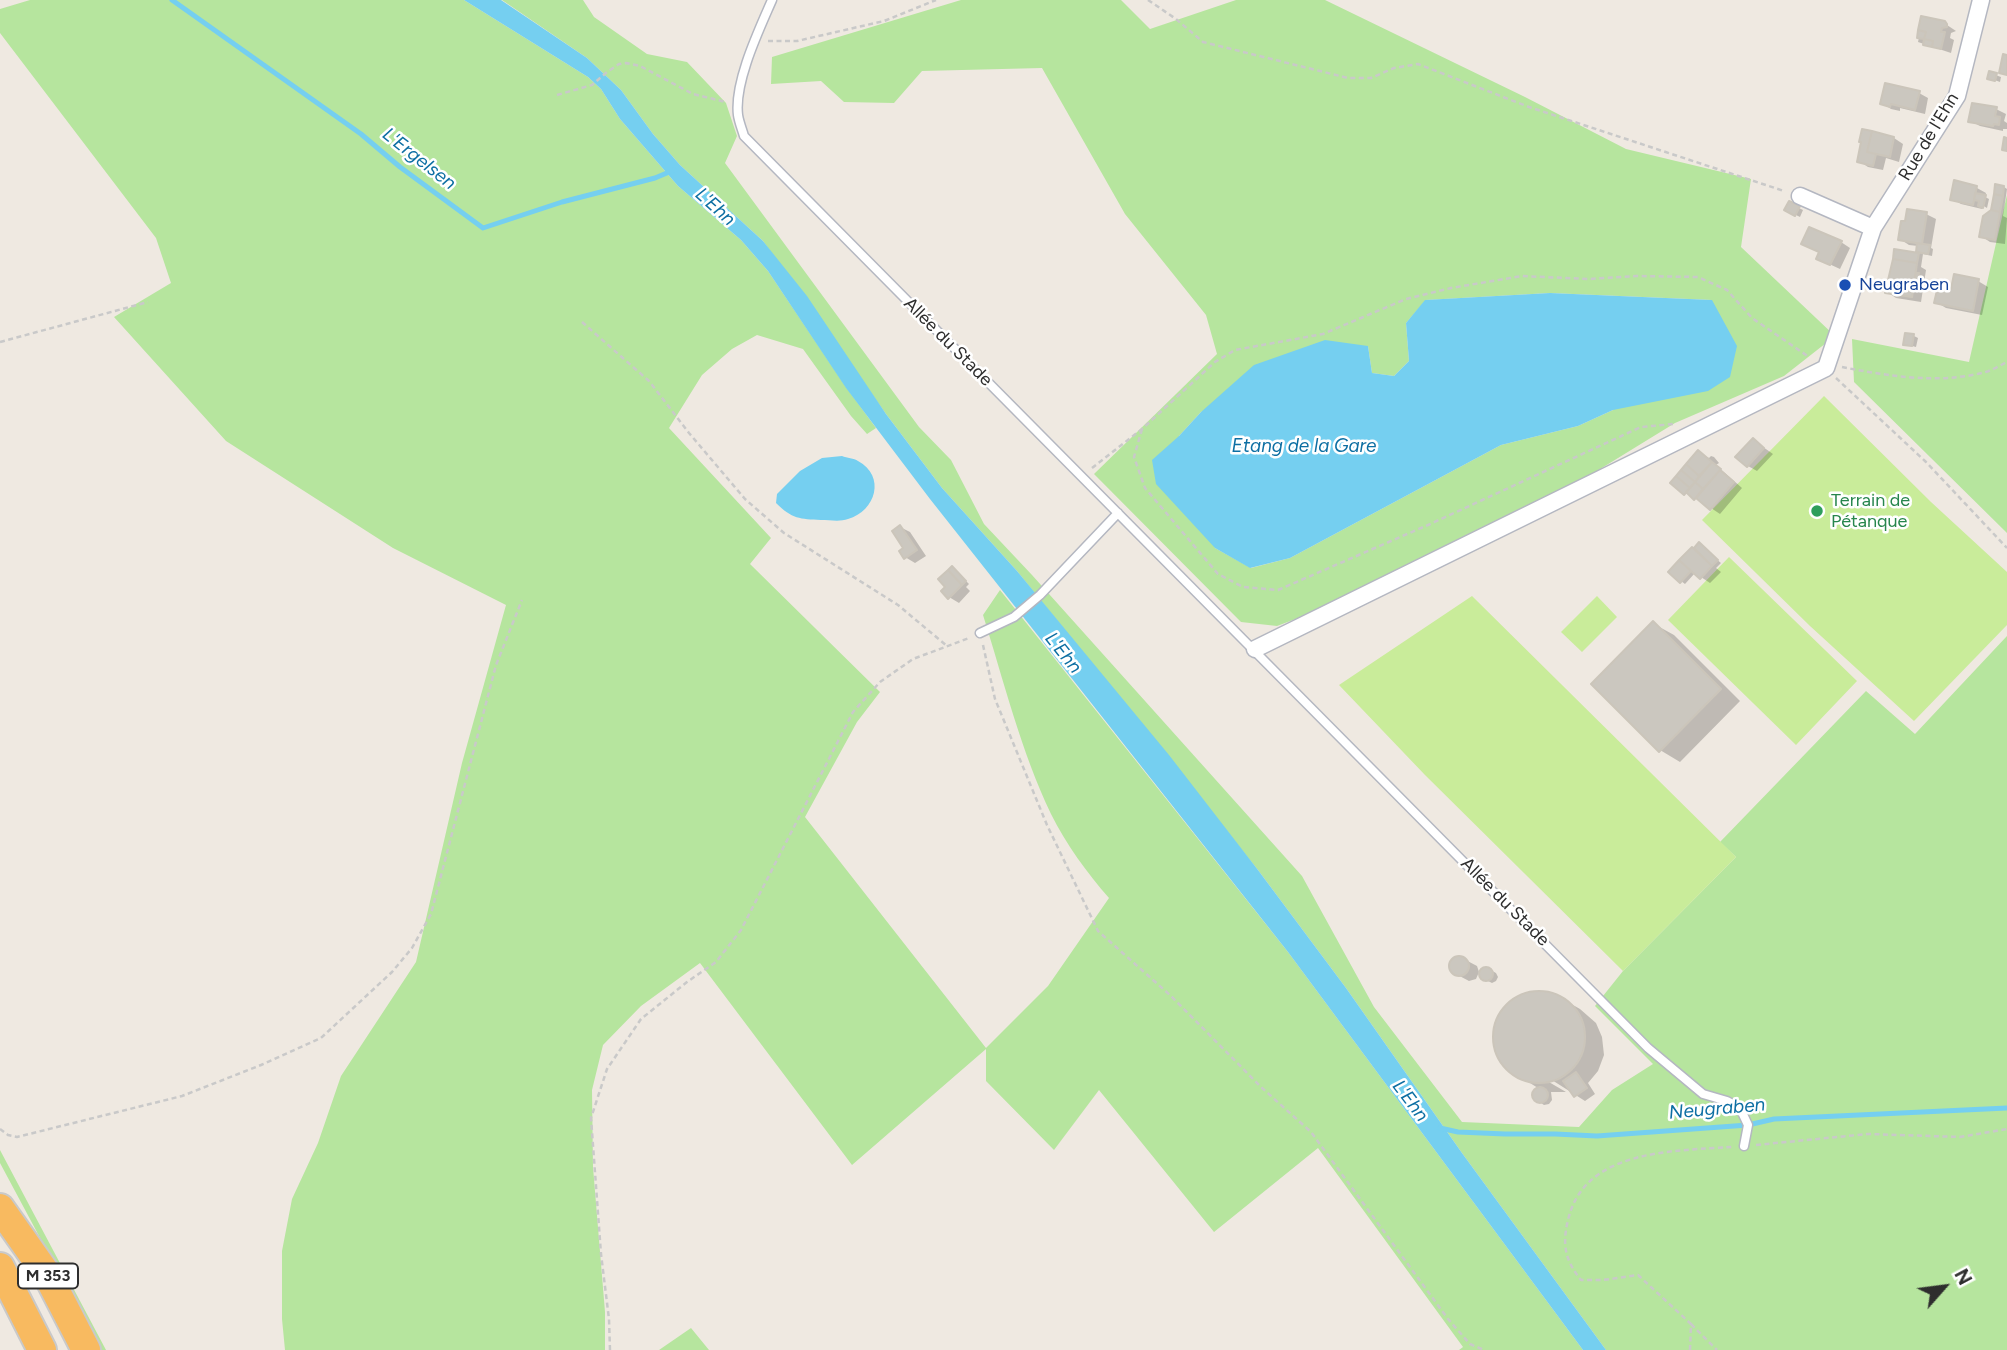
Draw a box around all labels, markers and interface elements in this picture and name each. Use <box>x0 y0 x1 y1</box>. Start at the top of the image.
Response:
street label: Rue de l'Ehn <box>1894 89 1964 185</box>
water label: L'Ergelsen <box>378 123 460 195</box>
water label: L'Ehn <box>690 183 740 231</box>
place label: Neugraben <box>1859 274 1949 296</box>
marker: Neugraben <box>1837 277 1853 293</box>
street label: Allée du Stade <box>899 293 997 391</box>
water label: Etang de la Gare <box>1232 435 1376 457</box>
place label: Terrain de Pétanque <box>1831 490 1910 532</box>
marker: Terrain de Pétanque <box>1809 503 1825 519</box>
water label: L'Ehn <box>1040 628 1086 678</box>
street label: Allée du Stade <box>1456 853 1554 951</box>
water label: L'Ehn <box>1387 1076 1433 1126</box>
water label: Neugraben <box>1668 1093 1766 1125</box>
north arrow <box>1909 1252 1979 1322</box>
road number: M 353 <box>18 1264 78 1288</box>
text: N <box>1949 1265 1977 1289</box>

